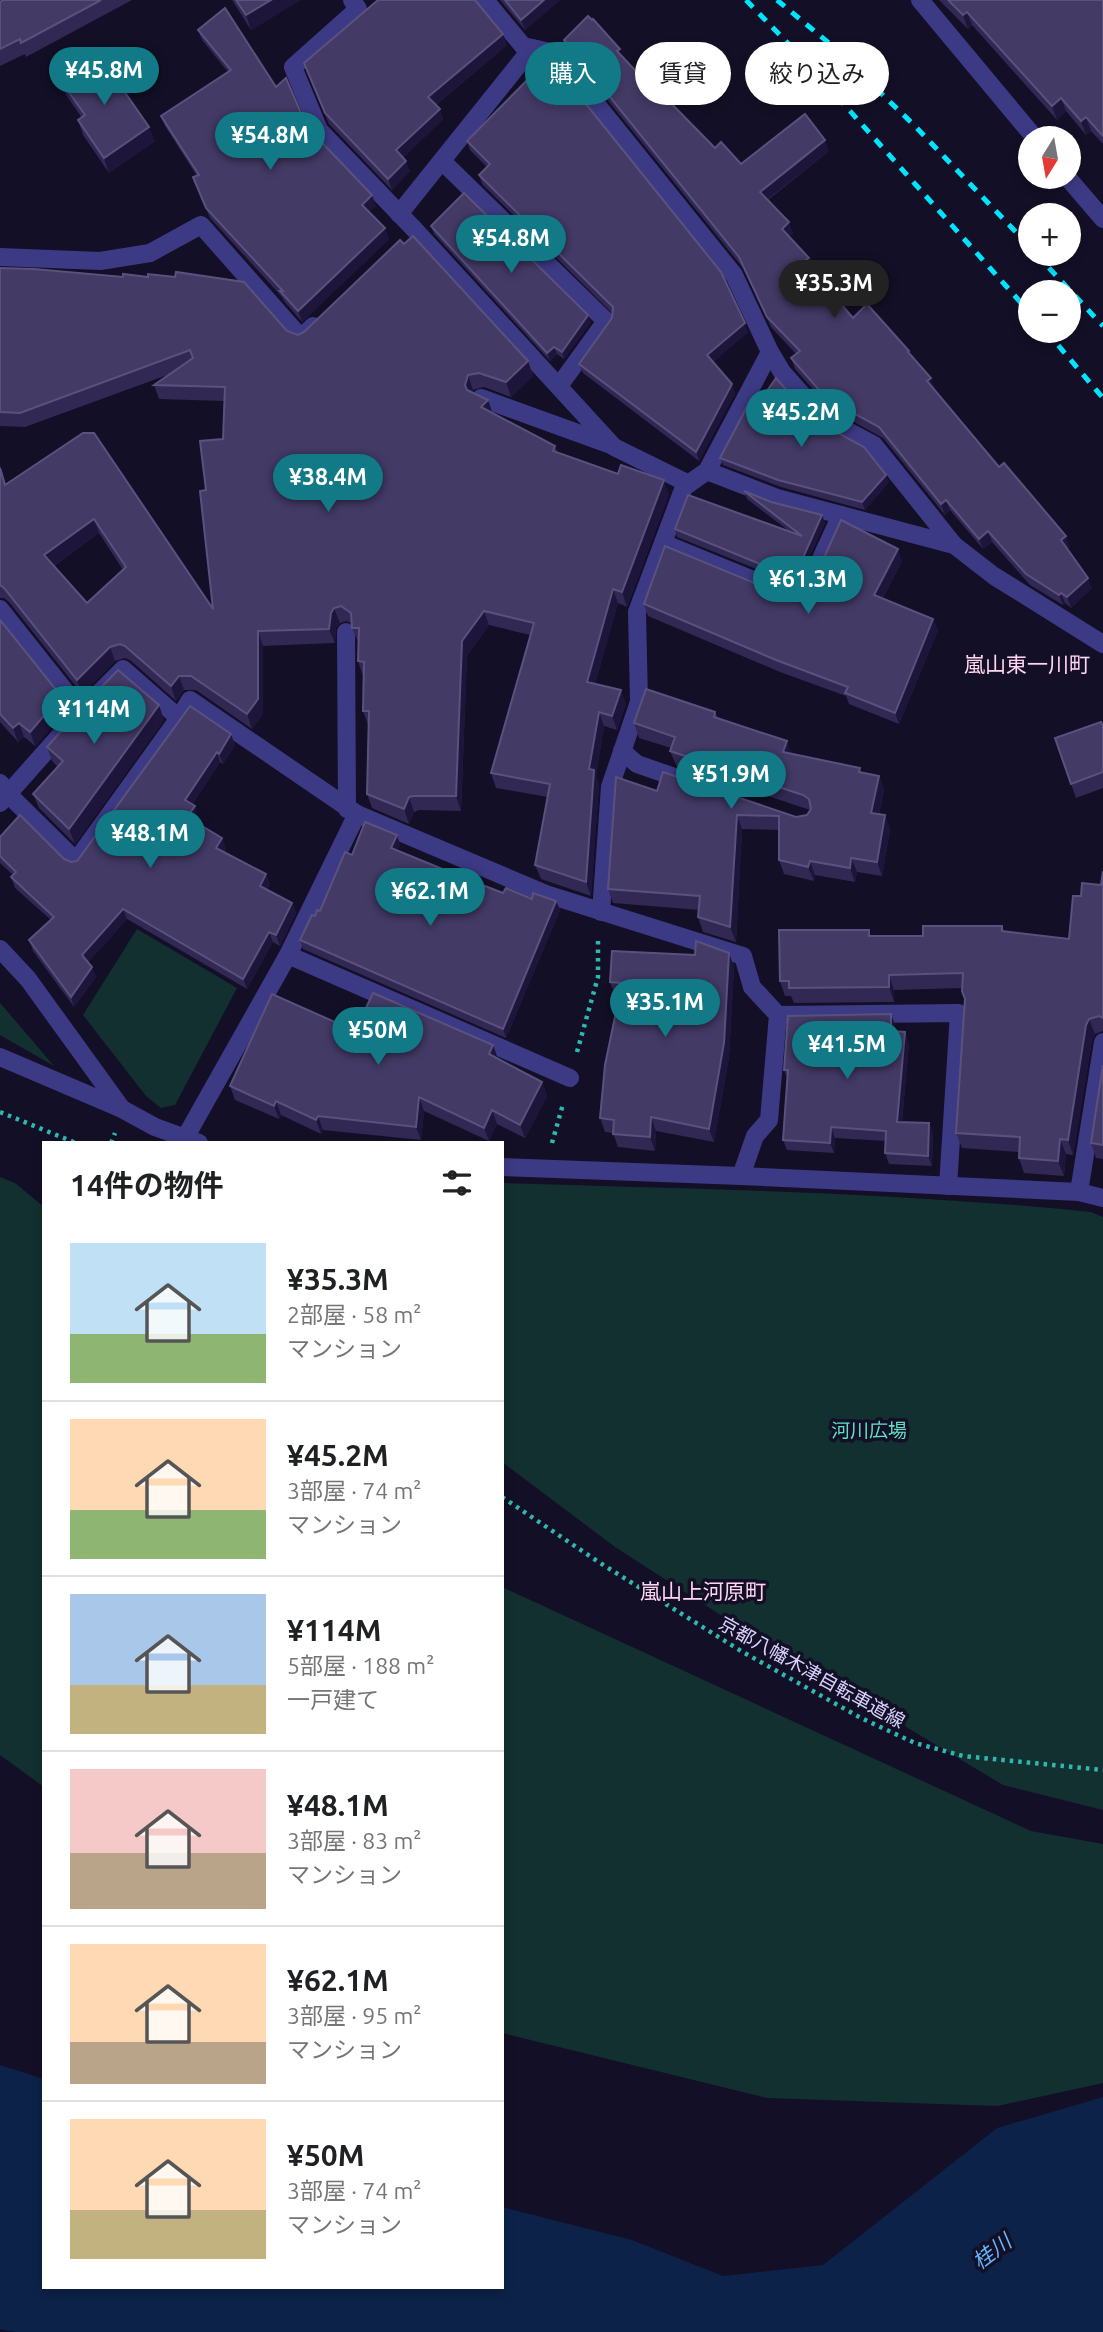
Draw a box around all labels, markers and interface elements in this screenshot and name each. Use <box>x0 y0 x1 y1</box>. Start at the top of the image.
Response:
chip: 購入 <box>525 42 621 105</box>
chip: 賃貸 <box>635 42 731 105</box>
chip: 絞り込み <box>745 42 889 105</box>
pin: ¥45.8M <box>47 48 161 107</box>
text: ¥45.8M <box>65 57 143 82</box>
pin: ¥54.8M <box>213 113 327 172</box>
text: ¥54.8M <box>231 122 309 147</box>
north arrow <box>1018 126 1082 189</box>
map controls <box>1018 126 1081 343</box>
button: + <box>1018 203 1081 266</box>
pin: ¥54.8M <box>454 216 568 275</box>
text: ¥54.8M <box>472 225 550 250</box>
pin: ¥35.3M <box>777 260 891 320</box>
text: ¥35.3M <box>795 270 873 295</box>
button: − <box>1018 280 1081 343</box>
pin: ¥45.2M <box>744 390 858 449</box>
text: ¥45.2M <box>762 399 840 424</box>
pin: ¥38.4M <box>271 454 385 514</box>
text: ¥38.4M <box>289 464 367 489</box>
pin: ¥61.3M <box>751 556 865 616</box>
text: ¥61.3M <box>769 566 847 591</box>
district label: 嵐山東一川町 <box>964 652 1090 676</box>
pin: ¥114M <box>45 686 143 746</box>
text: ¥114M <box>58 696 130 721</box>
pin: ¥51.9M <box>674 752 788 811</box>
text: ¥51.9M <box>692 761 770 786</box>
pin: ¥48.1M <box>93 810 207 870</box>
text: ¥48.1M <box>111 820 189 845</box>
pin: ¥62.1M <box>373 869 487 928</box>
text: ¥62.1M <box>391 878 469 903</box>
pin: ¥35.1M <box>608 979 722 1039</box>
text: ¥35.1M <box>626 989 704 1014</box>
pin: ¥50M <box>337 1007 419 1067</box>
text: ¥50M <box>348 1017 408 1042</box>
pin: ¥41.5M <box>790 1021 904 1081</box>
text: ¥41.5M <box>808 1031 886 1056</box>
icon: filters <box>438 1164 476 1202</box>
text: 14件の物件 <box>70 1168 224 1202</box>
text: ¥35.3M <box>287 1262 389 1296</box>
icon: home <box>126 1271 210 1355</box>
text: 2部屋 · 58 m² <box>287 1302 421 1327</box>
text: マンション <box>287 1336 402 1361</box>
park label: 河川広場 <box>831 1419 907 1441</box>
text: ¥45.2M <box>287 1438 389 1472</box>
icon: home <box>126 1447 210 1531</box>
text: 3部屋 · 74 m² <box>287 1478 421 1503</box>
text: マンション <box>287 1512 402 1537</box>
district label: 嵐山上河原町 <box>640 1579 766 1603</box>
street label: 京都八幡木津自転車道線 <box>715 1612 909 1732</box>
text: ¥114M <box>287 1613 381 1647</box>
icon: home <box>126 1622 210 1706</box>
text: 5部屋 · 188 m² <box>287 1653 434 1678</box>
text: 一戸建て <box>287 1687 379 1712</box>
text: ¥48.1M <box>287 1788 389 1822</box>
icon: home <box>126 1797 210 1881</box>
text: 3部屋 · 83 m² <box>287 1828 421 1853</box>
text: マンション <box>287 1862 402 1887</box>
text: ¥62.1M <box>287 1963 389 1997</box>
icon: home <box>126 1972 210 2056</box>
text: 3部屋 · 95 m² <box>287 2003 421 2028</box>
text: マンション <box>287 2037 402 2062</box>
text: ¥50M <box>287 2138 364 2172</box>
icon: home <box>126 2147 210 2231</box>
text: 3部屋 · 74 m² <box>287 2178 421 2203</box>
text: マンション <box>287 2212 402 2237</box>
water label: 桂川 <box>967 2228 1017 2273</box>

